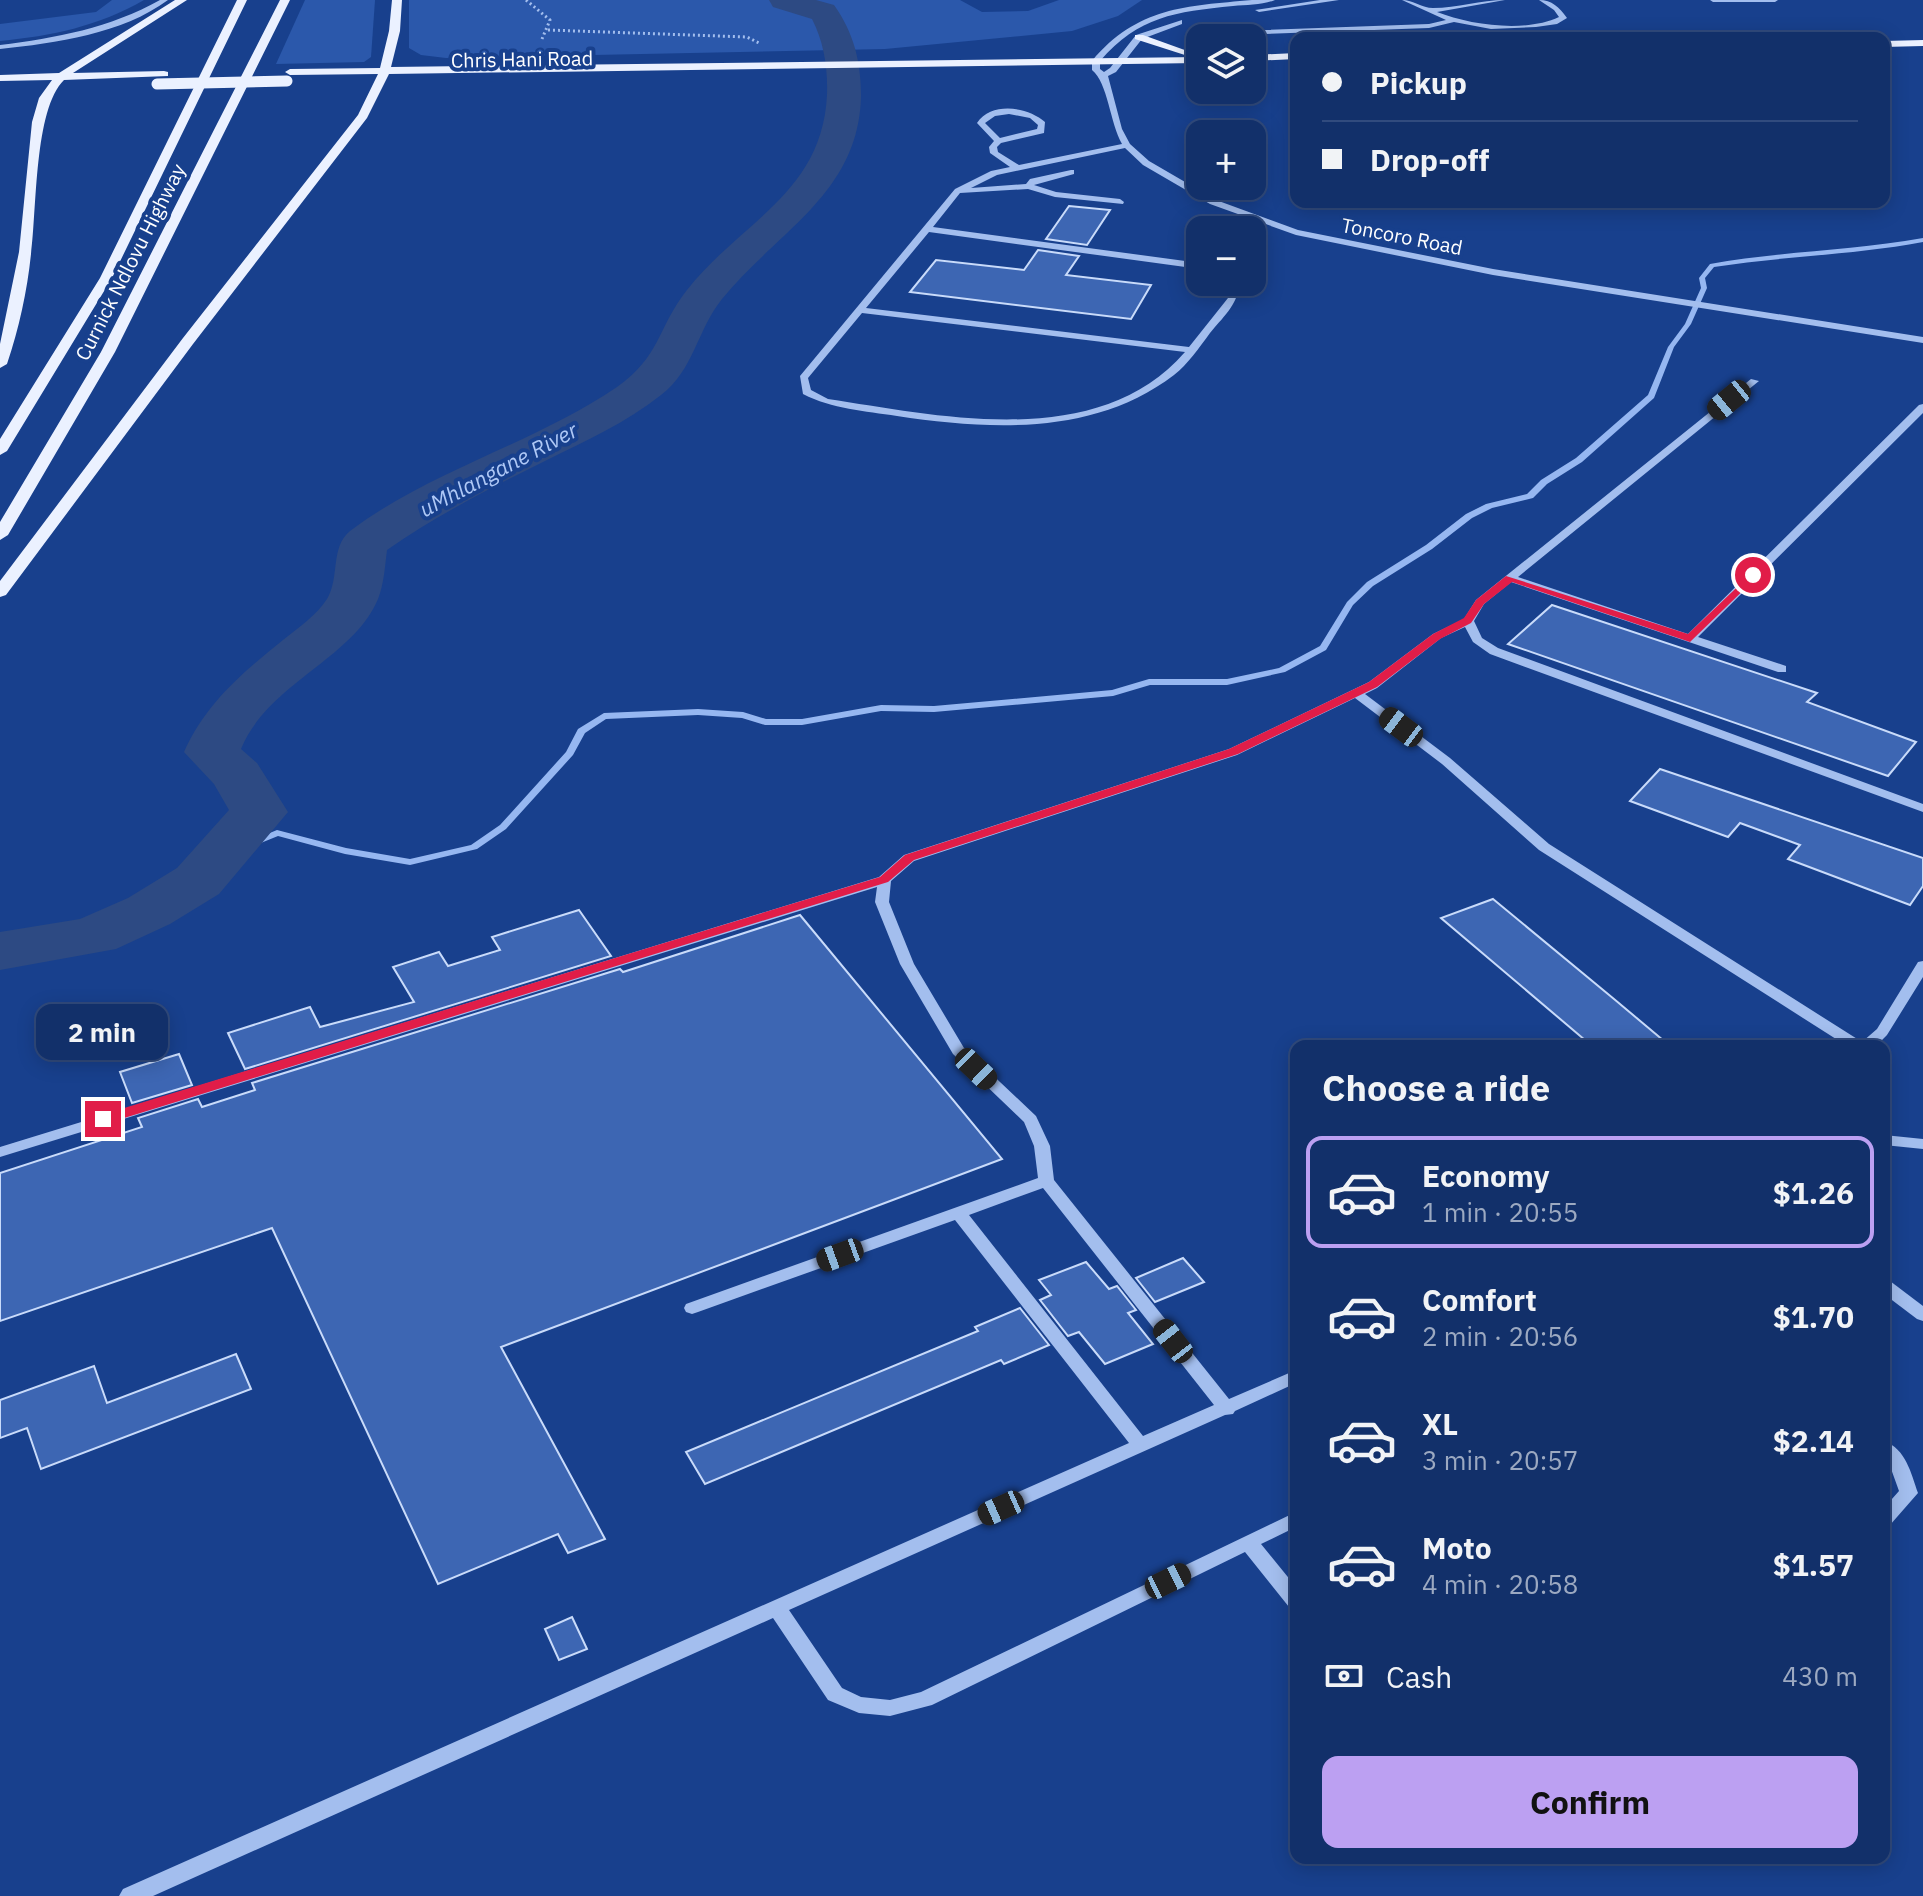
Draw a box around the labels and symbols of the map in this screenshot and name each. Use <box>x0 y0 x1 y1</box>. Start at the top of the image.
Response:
street label: Chris Hani Road <box>451 44 593 74</box>
street label: Curnick Ndlovu Highway <box>69 159 191 365</box>
street label: Toncoro Road <box>1339 211 1465 261</box>
car <box>1703 376 1755 424</box>
water label: uMhlangane River <box>414 415 583 523</box>
route start <box>1735 557 1771 593</box>
car <box>1375 703 1427 751</box>
callout: 2 min <box>37 1003 169 1059</box>
car <box>950 1044 1002 1094</box>
route end <box>85 1101 121 1137</box>
car <box>813 1236 867 1274</box>
car <box>1149 1315 1197 1367</box>
car <box>974 1487 1028 1529</box>
car <box>1141 1560 1195 1602</box>

